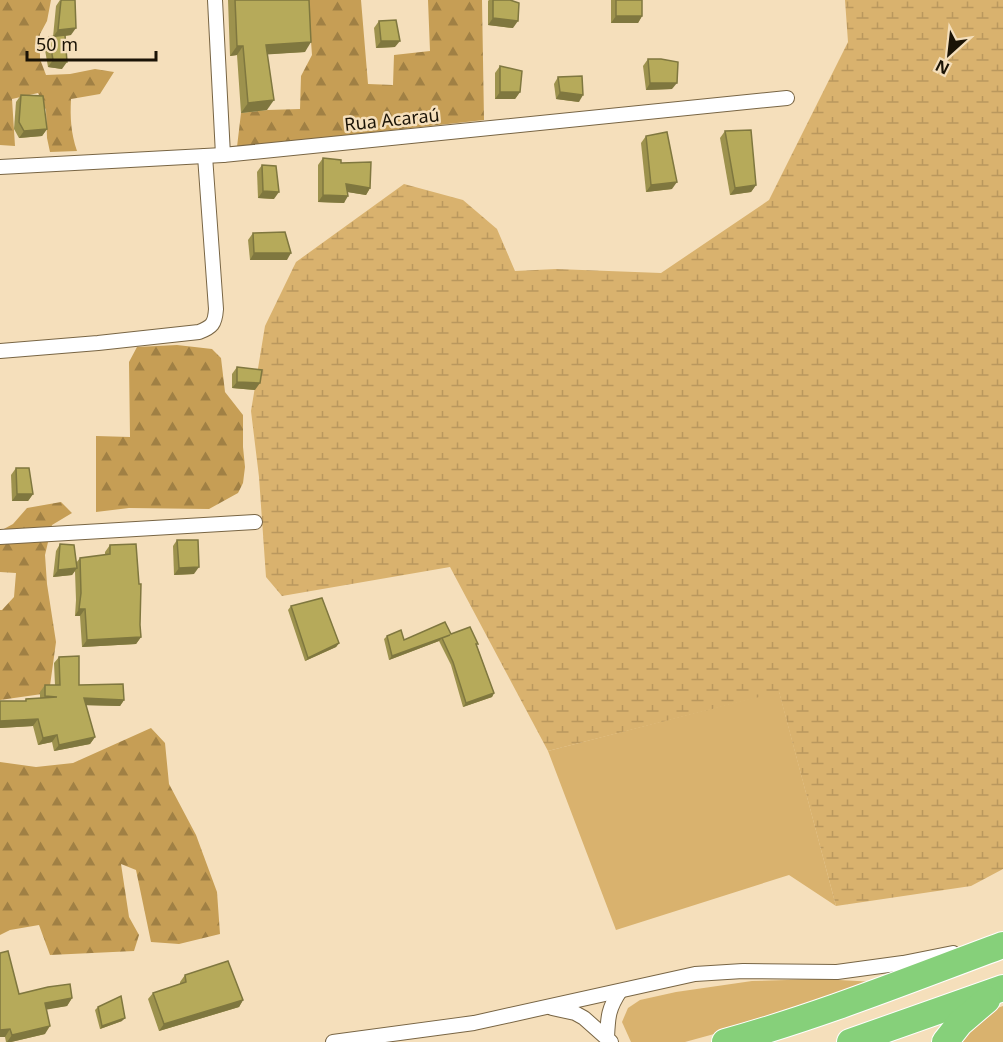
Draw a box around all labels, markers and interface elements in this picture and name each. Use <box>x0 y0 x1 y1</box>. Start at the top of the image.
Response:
scale bar <box>27 24 156 62</box>
north arrow <box>919 24 979 84</box>
text: 50 m <box>36 32 78 56</box>
text: N <box>931 55 953 80</box>
street label: Rua Acaraú <box>343 102 441 136</box>

